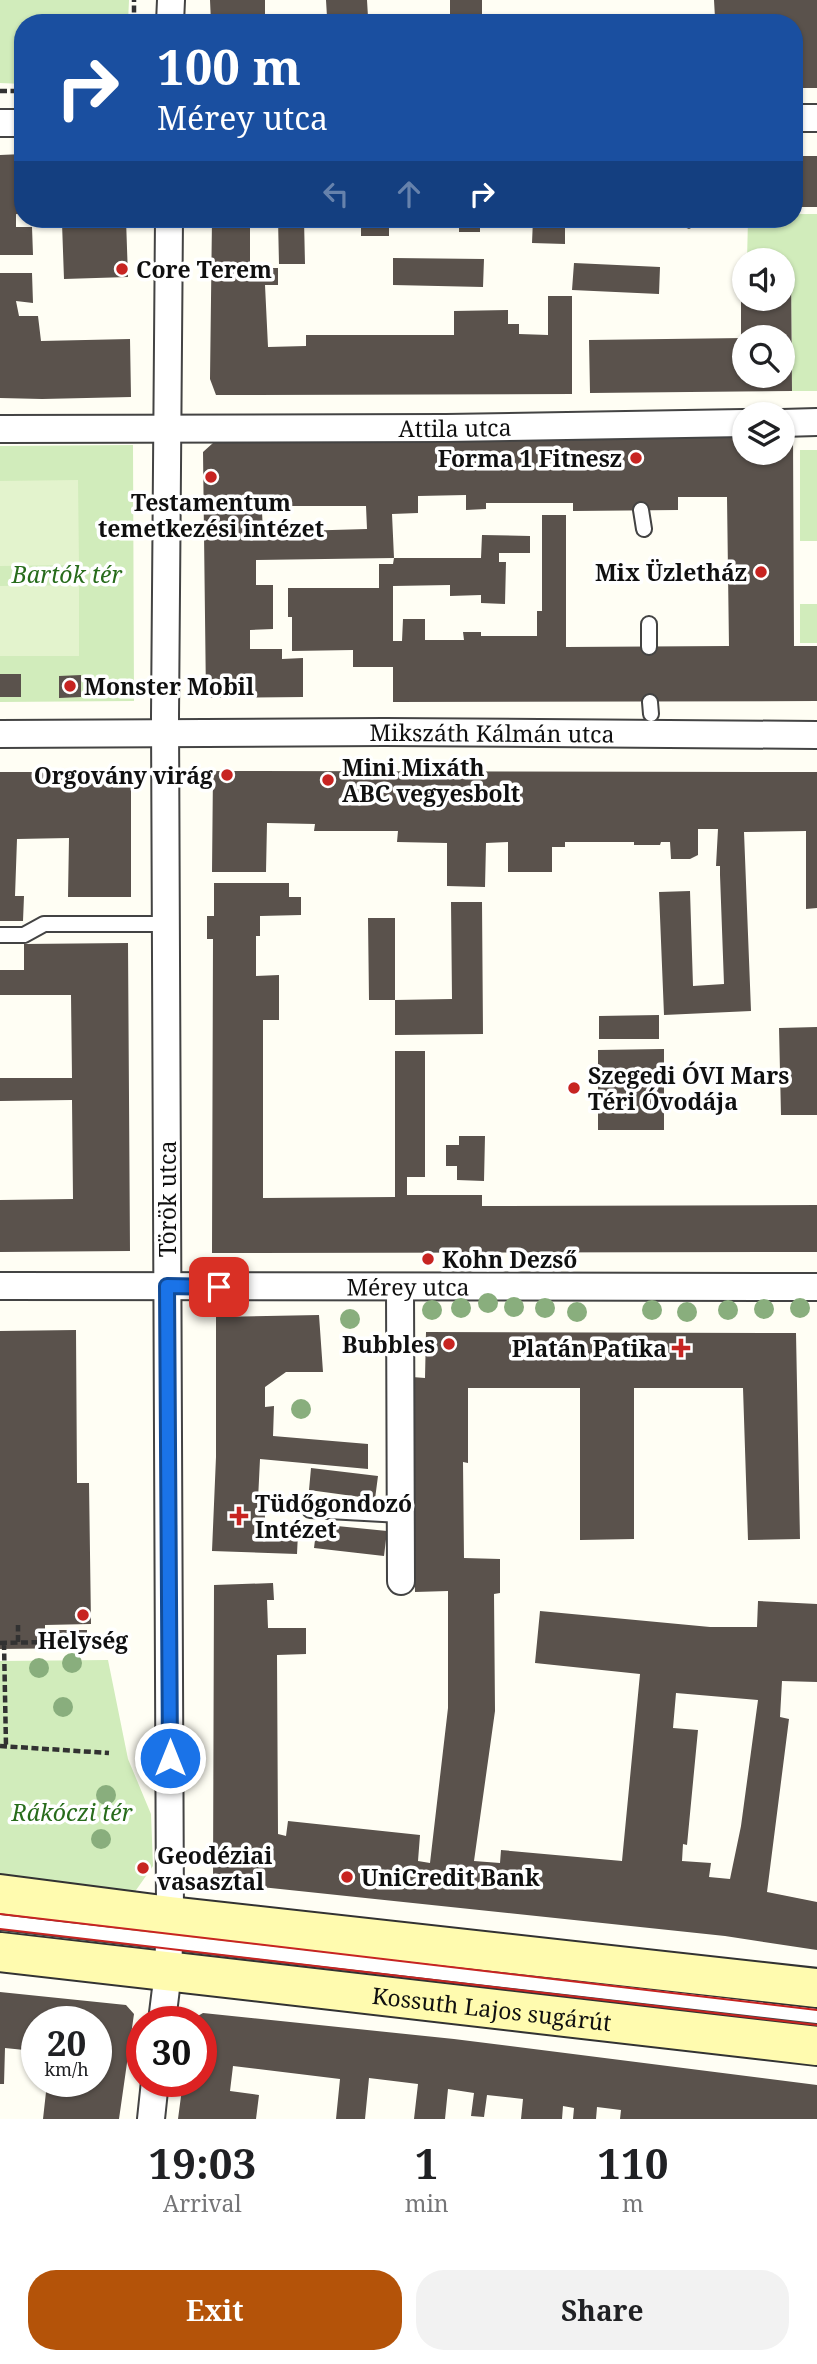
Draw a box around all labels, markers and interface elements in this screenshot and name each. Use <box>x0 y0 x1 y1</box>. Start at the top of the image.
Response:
text: 100 m <box>157 33 301 99</box>
icon: right <box>42 42 133 133</box>
text: Mérey utca <box>157 96 328 139</box>
icon: left <box>317 175 355 213</box>
icon: ahead <box>390 175 428 213</box>
icon: right <box>463 175 501 213</box>
map controls <box>732 248 795 465</box>
button: sound <box>732 248 795 311</box>
place label: Core Terem <box>136 253 272 285</box>
marker: Core Terem <box>114 261 130 277</box>
button: search <box>732 325 795 388</box>
button: layers <box>732 402 795 465</box>
street label: Attila utca <box>399 411 512 444</box>
place label: Forma 1 Fitnesz <box>438 442 622 474</box>
marker: Forma 1 Fitnesz <box>628 450 644 466</box>
marker: Testamentum temetkezési intézet <box>203 469 219 485</box>
place label: Testamentum temetkezési intézet <box>98 486 324 544</box>
place label: Mix Üzletház <box>595 556 747 588</box>
park label: Bartók tér <box>11 558 122 590</box>
marker: Mix Üzletház <box>753 564 769 580</box>
place label: Monster Mobil <box>84 670 254 702</box>
marker: Monster Mobil <box>62 678 78 694</box>
street label: Mikszáth Kálmán utca <box>369 716 615 750</box>
place label: Mini Mixáth ABC vegyesbolt <box>342 751 520 809</box>
place label: Orgovány virág <box>34 759 213 791</box>
marker: Orgovány virág <box>219 767 235 783</box>
marker: Mini Mixáth ABC vegyesbolt <box>320 772 336 788</box>
place label: Szegedi ÓVI Mars Téri Óvodája <box>588 1059 789 1117</box>
marker: Szegedi ÓVI Mars Téri Óvodája <box>566 1080 582 1096</box>
street label: Török utca <box>151 1141 183 1257</box>
place label: Kohn Dezső <box>442 1243 577 1275</box>
marker: Kohn Dezső <box>420 1251 436 1267</box>
pin <box>189 1257 249 1317</box>
icon: arrive <box>200 1268 238 1306</box>
street label: Mérey utca <box>346 1270 470 1303</box>
place label: Bubbles <box>342 1328 435 1360</box>
place label: Platán Patika <box>512 1332 667 1364</box>
marker: Bubbles <box>441 1336 457 1352</box>
marker: Platán Patika <box>673 1340 689 1356</box>
place label: Tüdőgondozó Intézet <box>255 1487 412 1545</box>
marker: Tüdőgondozó Intézet <box>229 1506 249 1526</box>
marker: Helység <box>75 1607 91 1623</box>
place label: Helység <box>38 1624 128 1656</box>
position arrow <box>133 1721 207 1795</box>
park label: Rákóczi tér <box>11 1796 133 1828</box>
place label: Geodéziai vasasztal <box>157 1839 272 1897</box>
marker: Geodéziai vasasztal <box>135 1860 151 1876</box>
place label: UniCredit Bank <box>361 1861 540 1893</box>
marker: UniCredit Bank <box>339 1869 355 1885</box>
street label: Kossuth Lajos sugárút <box>370 1979 613 2038</box>
speed limit sign: 30 <box>126 2006 217 2097</box>
text: 20 <box>47 2019 86 2066</box>
text: km/h <box>44 2057 89 2081</box>
text: 19:03 <box>149 2134 256 2191</box>
text: 1 <box>415 2134 439 2191</box>
text: 110 <box>597 2134 668 2191</box>
text: Arrival <box>163 2187 242 2219</box>
text: min <box>405 2187 449 2219</box>
text: m <box>622 2187 644 2219</box>
button: Exit <box>28 2270 402 2350</box>
button: Share <box>416 2270 789 2350</box>

